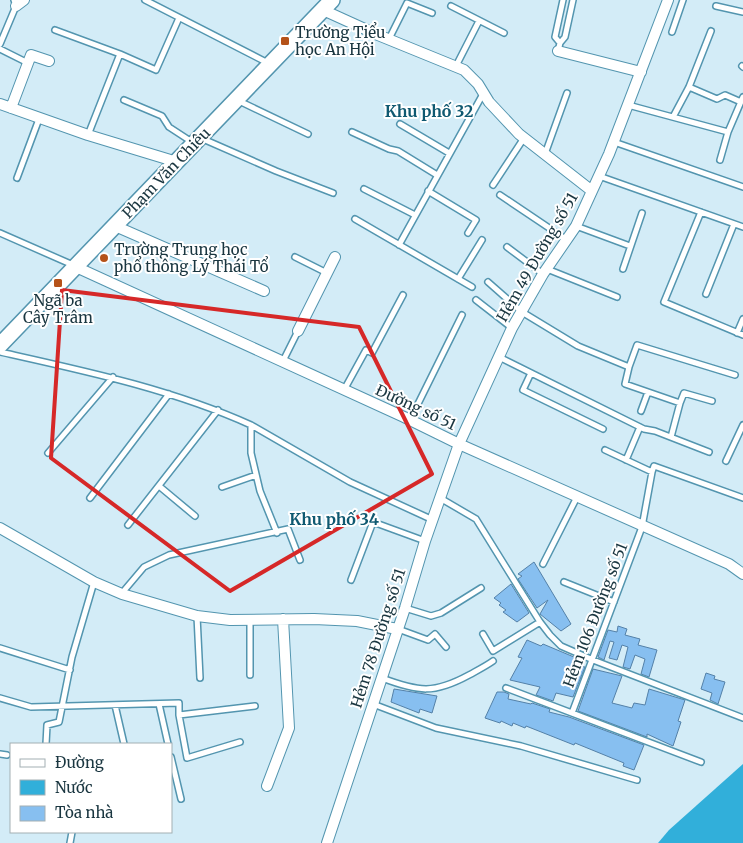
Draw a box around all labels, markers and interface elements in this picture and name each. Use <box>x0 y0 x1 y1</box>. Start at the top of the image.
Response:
place label: Trường Tiểu học An Hội <box>295 22 386 59</box>
marker: Trường Tiểu học An Hội <box>279 35 291 47</box>
district label: Khu phố 32 <box>385 101 473 121</box>
street label: Phạm Văn Chiêu <box>118 124 214 222</box>
street label: Hẻm 49 Đường số 51 <box>491 188 582 325</box>
place label: Trường Trung học phổ thông Lý Thái Tổ <box>114 240 269 276</box>
marker: Trường Trung học phổ thông Lý Thái Tổ <box>98 252 110 264</box>
marker: Ngã ba Cây Trâm <box>52 277 64 289</box>
place label: Ngã ba Cây Trâm <box>23 291 93 327</box>
street label: Đường số 51 <box>373 379 460 434</box>
district label: Khu phố 34 <box>289 509 379 529</box>
street label: Hẻm 106 Đường số 51 <box>558 539 631 690</box>
street label: Hẻm 78 Đường số 51 <box>346 565 410 710</box>
legend <box>10 743 172 833</box>
text: Đường <box>55 753 104 772</box>
text: Nước <box>55 778 93 797</box>
text: Tòa nhà <box>55 803 113 822</box>

